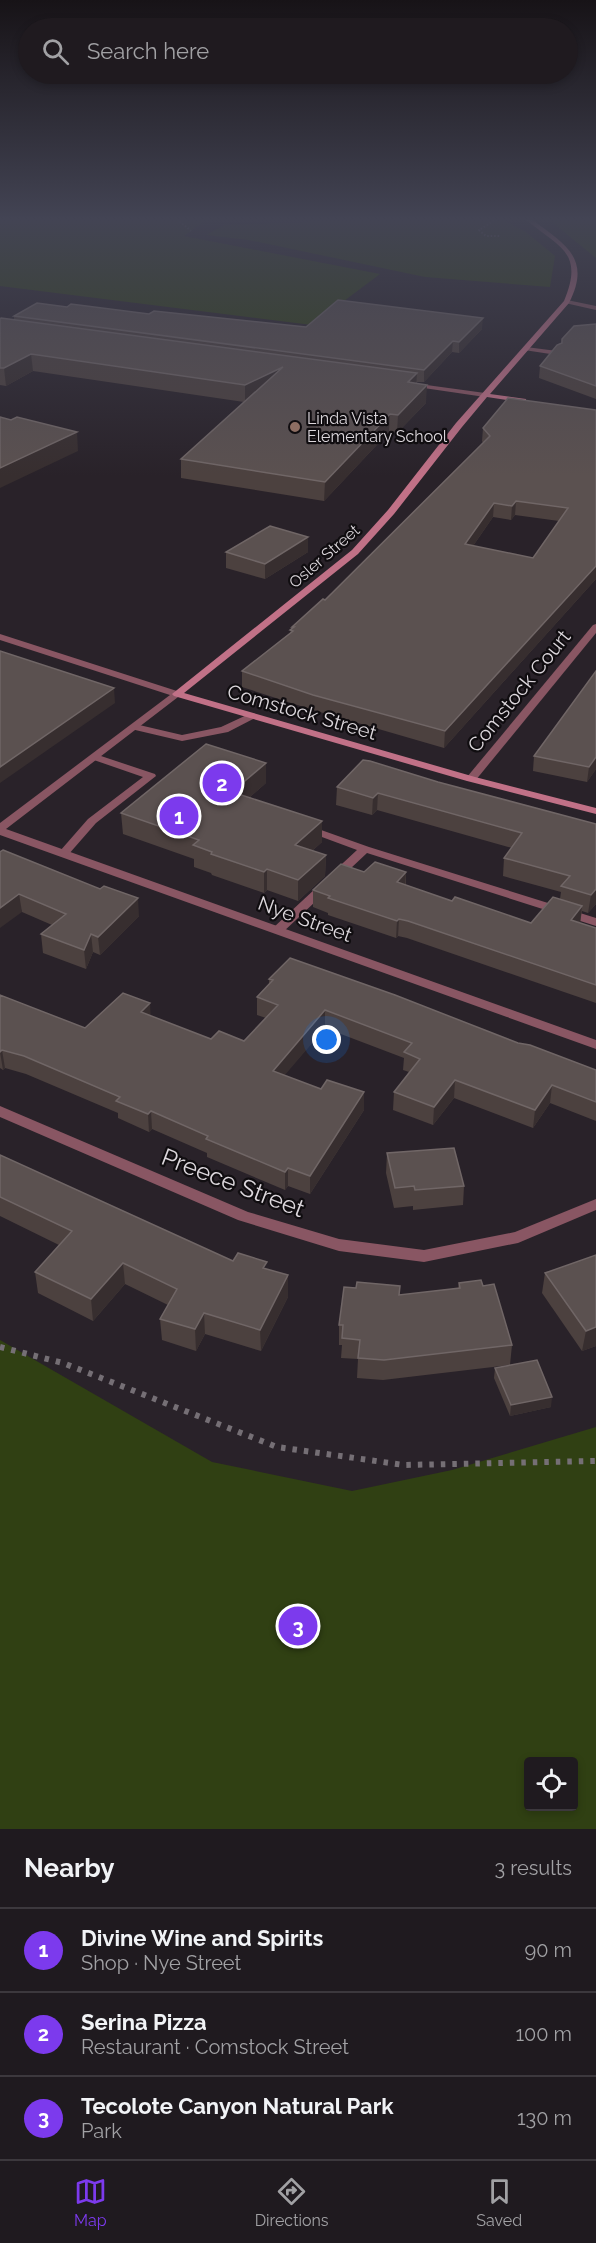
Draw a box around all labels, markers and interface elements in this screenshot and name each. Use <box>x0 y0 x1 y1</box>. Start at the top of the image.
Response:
search box <box>18 18 578 84</box>
icon: search <box>39 35 72 68</box>
text: Search here <box>87 38 209 64</box>
place label: Linda Vista Elementary School <box>307 409 448 446</box>
marker: Linda Vista Elementary School <box>288 420 302 434</box>
street label: Osler Street <box>285 520 364 592</box>
street label: Comstock Court <box>462 625 576 757</box>
street label: Comstock Street <box>225 679 380 745</box>
pin: 2 <box>202 760 242 806</box>
pin: 1 <box>160 794 198 838</box>
street label: Nye Street <box>255 891 356 947</box>
your location <box>312 1025 341 1054</box>
street label: Preece Street <box>158 1142 309 1223</box>
pin: 3 <box>278 1604 318 1648</box>
map controls <box>524 1757 578 1811</box>
button: locate <box>524 1757 578 1811</box>
text: Nearby <box>24 1853 114 1883</box>
text: 3 results <box>494 1856 572 1880</box>
text: Divine Wine and Spirits <box>81 1925 323 1951</box>
text: 1 <box>39 1938 48 1962</box>
text: 90 m <box>525 1938 572 1962</box>
text: Shop · Nye Street <box>81 1951 241 1975</box>
text: Serina Pizza <box>81 2009 207 2035</box>
text: 2 <box>38 2022 49 2046</box>
text: 100 m <box>515 2022 572 2046</box>
text: Restaurant · Comstock Street <box>81 2035 349 2059</box>
text: Tecolote Canyon Natural Park <box>81 2093 394 2119</box>
text: 3 <box>38 2106 49 2130</box>
text: 130 m <box>517 2106 572 2130</box>
text: Park <box>81 2119 122 2143</box>
tab: Map <box>74 2175 107 2230</box>
tab: Directions <box>255 2175 329 2230</box>
tab: Saved <box>476 2175 522 2230</box>

